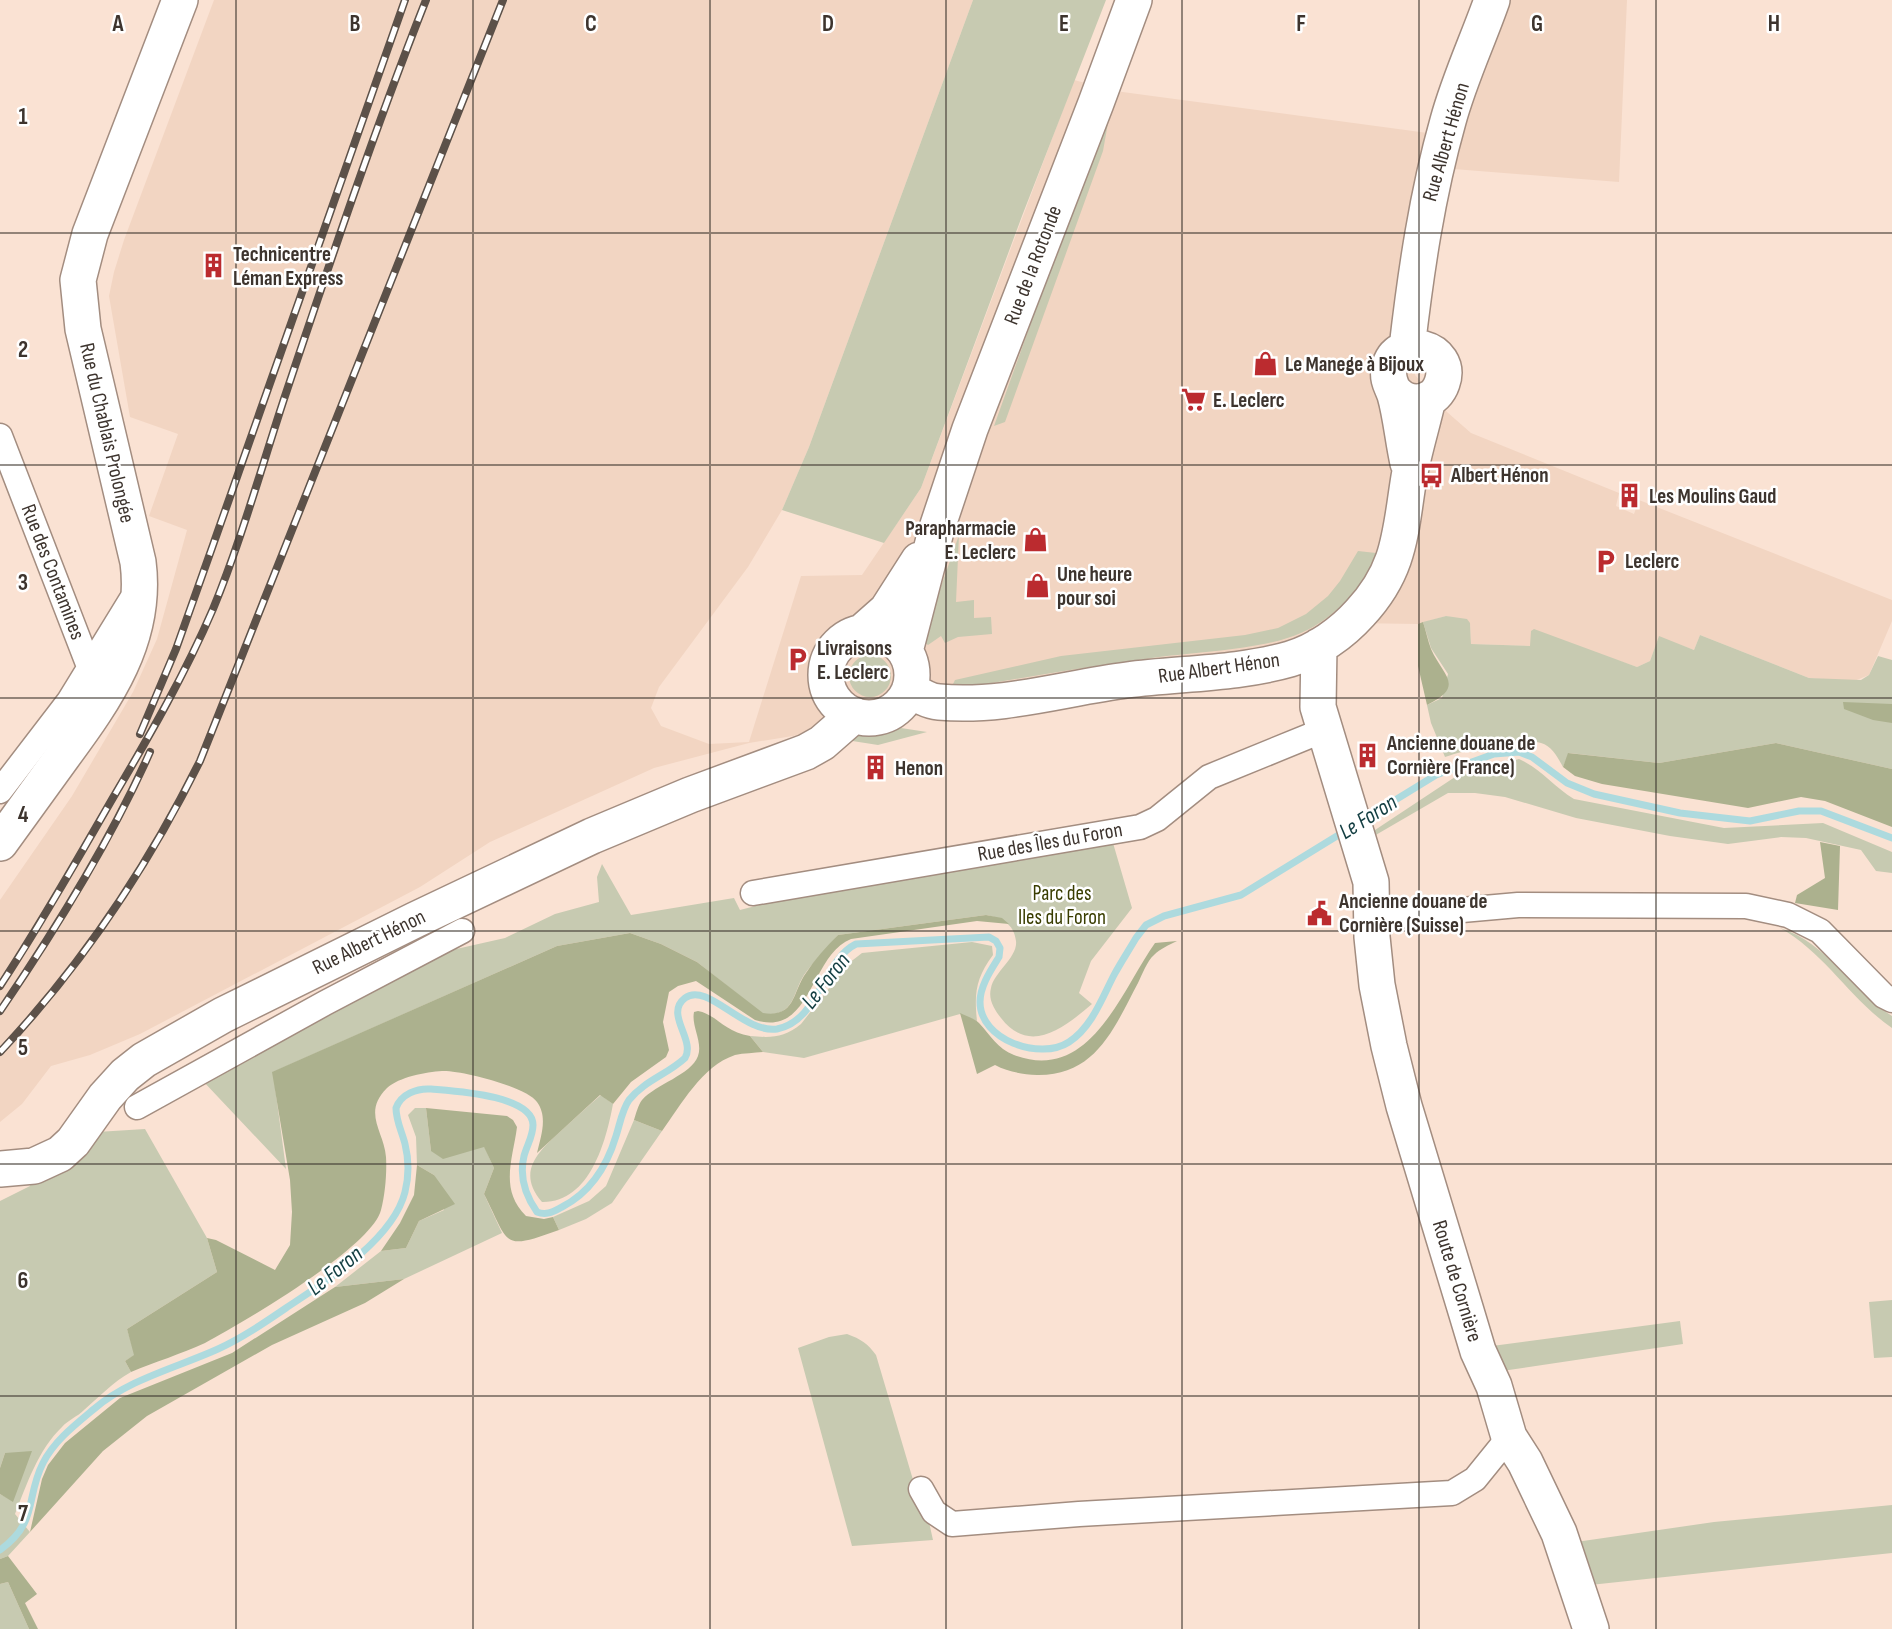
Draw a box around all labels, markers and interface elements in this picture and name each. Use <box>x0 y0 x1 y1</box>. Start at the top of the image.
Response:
text: A <box>112 10 125 38</box>
text: B <box>350 10 361 38</box>
text: C <box>585 10 597 38</box>
text: D <box>822 10 834 38</box>
text: E <box>1059 10 1069 38</box>
text: F <box>1296 10 1306 38</box>
text: G <box>1531 10 1543 38</box>
text: H <box>1768 10 1780 38</box>
street label: Rue Albert Hénon <box>1417 80 1475 204</box>
text: 1 <box>18 103 28 131</box>
street label: Rue de la Rotonde <box>999 202 1067 328</box>
place label: Technicentre Léman Express <box>233 242 343 291</box>
building icon: Technicentre Léman Express <box>199 252 227 280</box>
text: 2 <box>18 336 28 364</box>
street label: Rue du Chablais Prolongée <box>74 341 140 525</box>
shop icon: Le Manege à Bijoux <box>1251 350 1279 378</box>
place label: Le Manege à Bijoux <box>1285 352 1424 377</box>
supermarket icon: E. Leclerc <box>1179 386 1207 414</box>
place label: E. Leclerc <box>1213 388 1285 413</box>
bus stop icon: Albert Hénon <box>1417 461 1445 489</box>
place label: Albert Hénon <box>1450 463 1549 488</box>
building icon: Les Moulins Gaud <box>1615 482 1643 510</box>
place label: Les Moulins Gaud <box>1649 484 1776 509</box>
street label: Rue des Contamines <box>16 501 90 643</box>
place label: Parapharmacie E. Leclerc <box>905 516 1016 565</box>
shop icon: Parapharmacie E. Leclerc <box>1022 526 1050 554</box>
parking icon: Leclerc <box>1591 547 1619 575</box>
place label: Leclerc <box>1625 549 1679 574</box>
place label: Une heure pour soi <box>1057 562 1132 611</box>
text: 3 <box>18 569 28 597</box>
shop icon: Une heure pour soi <box>1023 572 1051 600</box>
place label: Livraisons E. Leclerc <box>817 636 892 685</box>
parking icon: Livraisons E. Leclerc <box>783 646 811 674</box>
street label: Rue Albert Hénon <box>1157 647 1281 689</box>
place label: Ancienne douane de Cornière (France) <box>1386 731 1535 780</box>
building icon: Ancienne douane de Cornière (France) <box>1353 741 1381 769</box>
building icon: Henon <box>861 754 889 782</box>
place label: Henon <box>895 756 943 781</box>
water label: Le Foron <box>1334 788 1403 846</box>
text: 4 <box>18 801 29 829</box>
street label: Rue des Îles du Foron <box>976 817 1124 867</box>
park label: Parc des Iles du Foron <box>1018 881 1106 930</box>
place label: Ancienne douane de Cornière (Suisse) <box>1338 889 1487 938</box>
public building icon: Ancienne douane de Cornière (Suisse) <box>1305 899 1333 927</box>
street label: Rue Albert Hénon <box>309 904 429 980</box>
water label: Le Foron <box>795 947 857 1015</box>
text: 5 <box>18 1034 28 1062</box>
street label: Route de Cornière <box>1427 1217 1487 1345</box>
water label: Le Foron <box>302 1240 369 1302</box>
text: 6 <box>18 1267 28 1295</box>
text: 7 <box>18 1500 28 1528</box>

